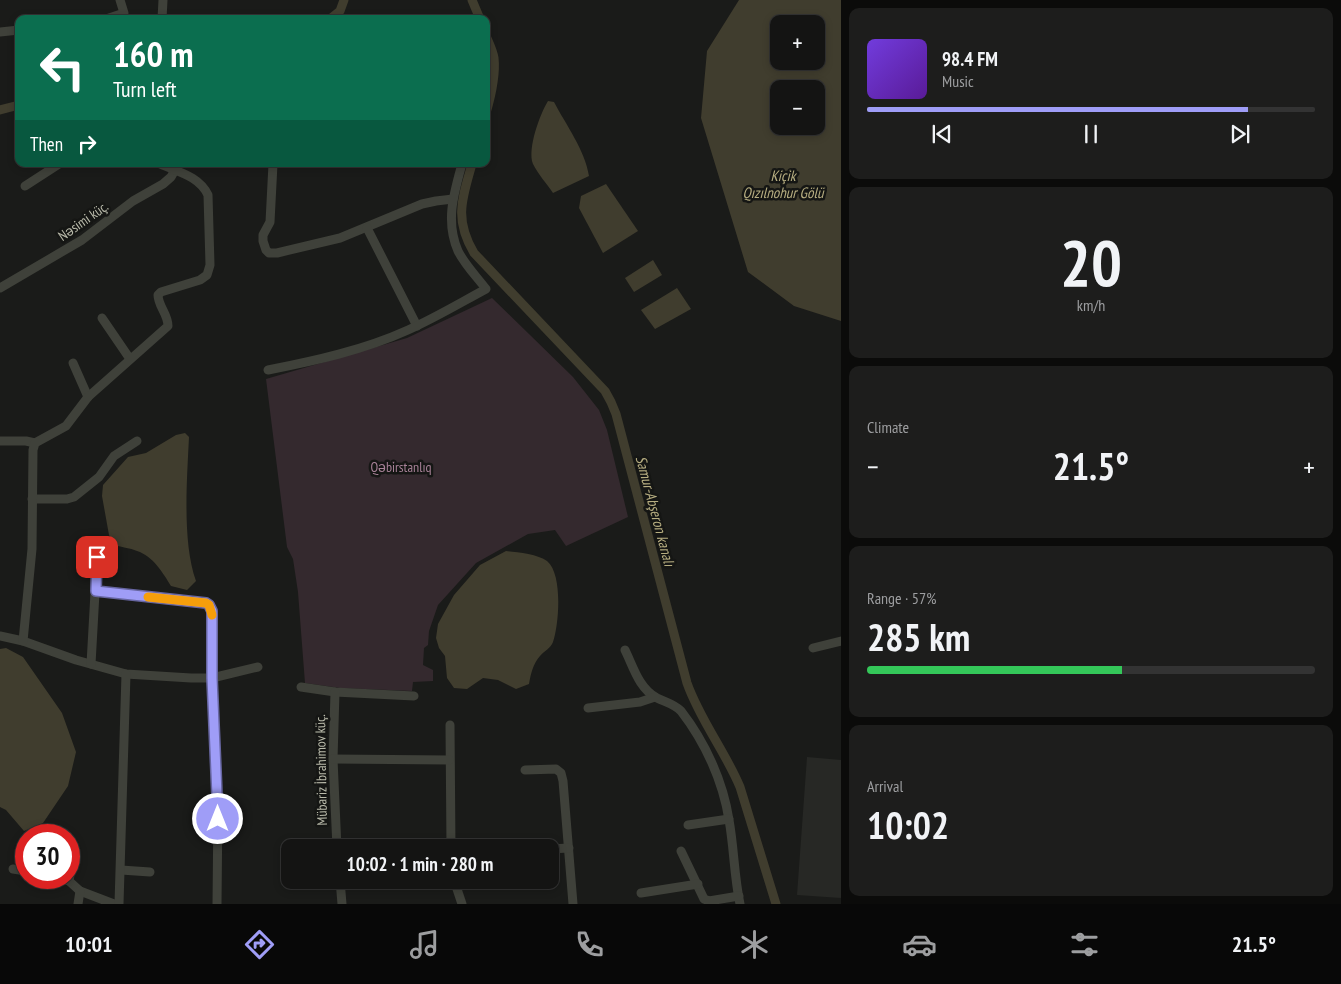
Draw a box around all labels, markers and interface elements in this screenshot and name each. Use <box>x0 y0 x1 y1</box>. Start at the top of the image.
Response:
map controls <box>770 15 825 135</box>
button: + <box>770 15 825 70</box>
text: 160 m <box>113 31 194 77</box>
icon: left <box>30 35 95 100</box>
text: 98.4 FM <box>942 47 998 71</box>
text: Music <box>942 71 974 91</box>
text: Turn left <box>113 75 177 103</box>
button: − <box>770 80 825 135</box>
icon: previous <box>928 120 956 148</box>
icon: pause <box>1077 120 1105 148</box>
icon: next <box>1226 120 1254 148</box>
icon: right <box>73 130 101 158</box>
text: Then <box>30 132 63 156</box>
water label: Kiçik Qızılnohur Gölü <box>743 166 825 202</box>
street label: Nəsimi küç. <box>54 197 112 245</box>
text: 20 <box>1060 220 1122 304</box>
text: km/h <box>1077 295 1105 315</box>
text: Climate <box>867 417 909 437</box>
text: 21.5° <box>1053 441 1129 490</box>
text: − <box>867 448 879 485</box>
text: + <box>1303 448 1315 485</box>
water label: Samur-Abşeron kanalı <box>632 454 680 570</box>
park label: Qəbirstanlıq <box>370 458 432 476</box>
pin <box>76 536 118 578</box>
icon: arrive <box>83 543 111 571</box>
text: Range · 57% <box>867 588 936 608</box>
text: 285 km <box>867 612 970 661</box>
street label: Mübariz İbrahimov küç. <box>311 714 331 826</box>
text: Arrival <box>867 776 903 796</box>
position arrow <box>191 792 243 844</box>
text: 10:02 <box>867 800 949 849</box>
speed limit sign: 30 <box>15 824 80 889</box>
text: 10:02 · 1 min · 280 m <box>347 852 493 876</box>
icon: directions <box>242 927 277 962</box>
icon: music <box>407 927 442 962</box>
icon: phone <box>572 927 607 962</box>
icon: climate <box>737 927 772 962</box>
icon: car <box>902 927 937 962</box>
icon: filters <box>1067 927 1102 962</box>
text: 10:01 <box>65 930 113 958</box>
text: 21.5° <box>1232 930 1276 958</box>

